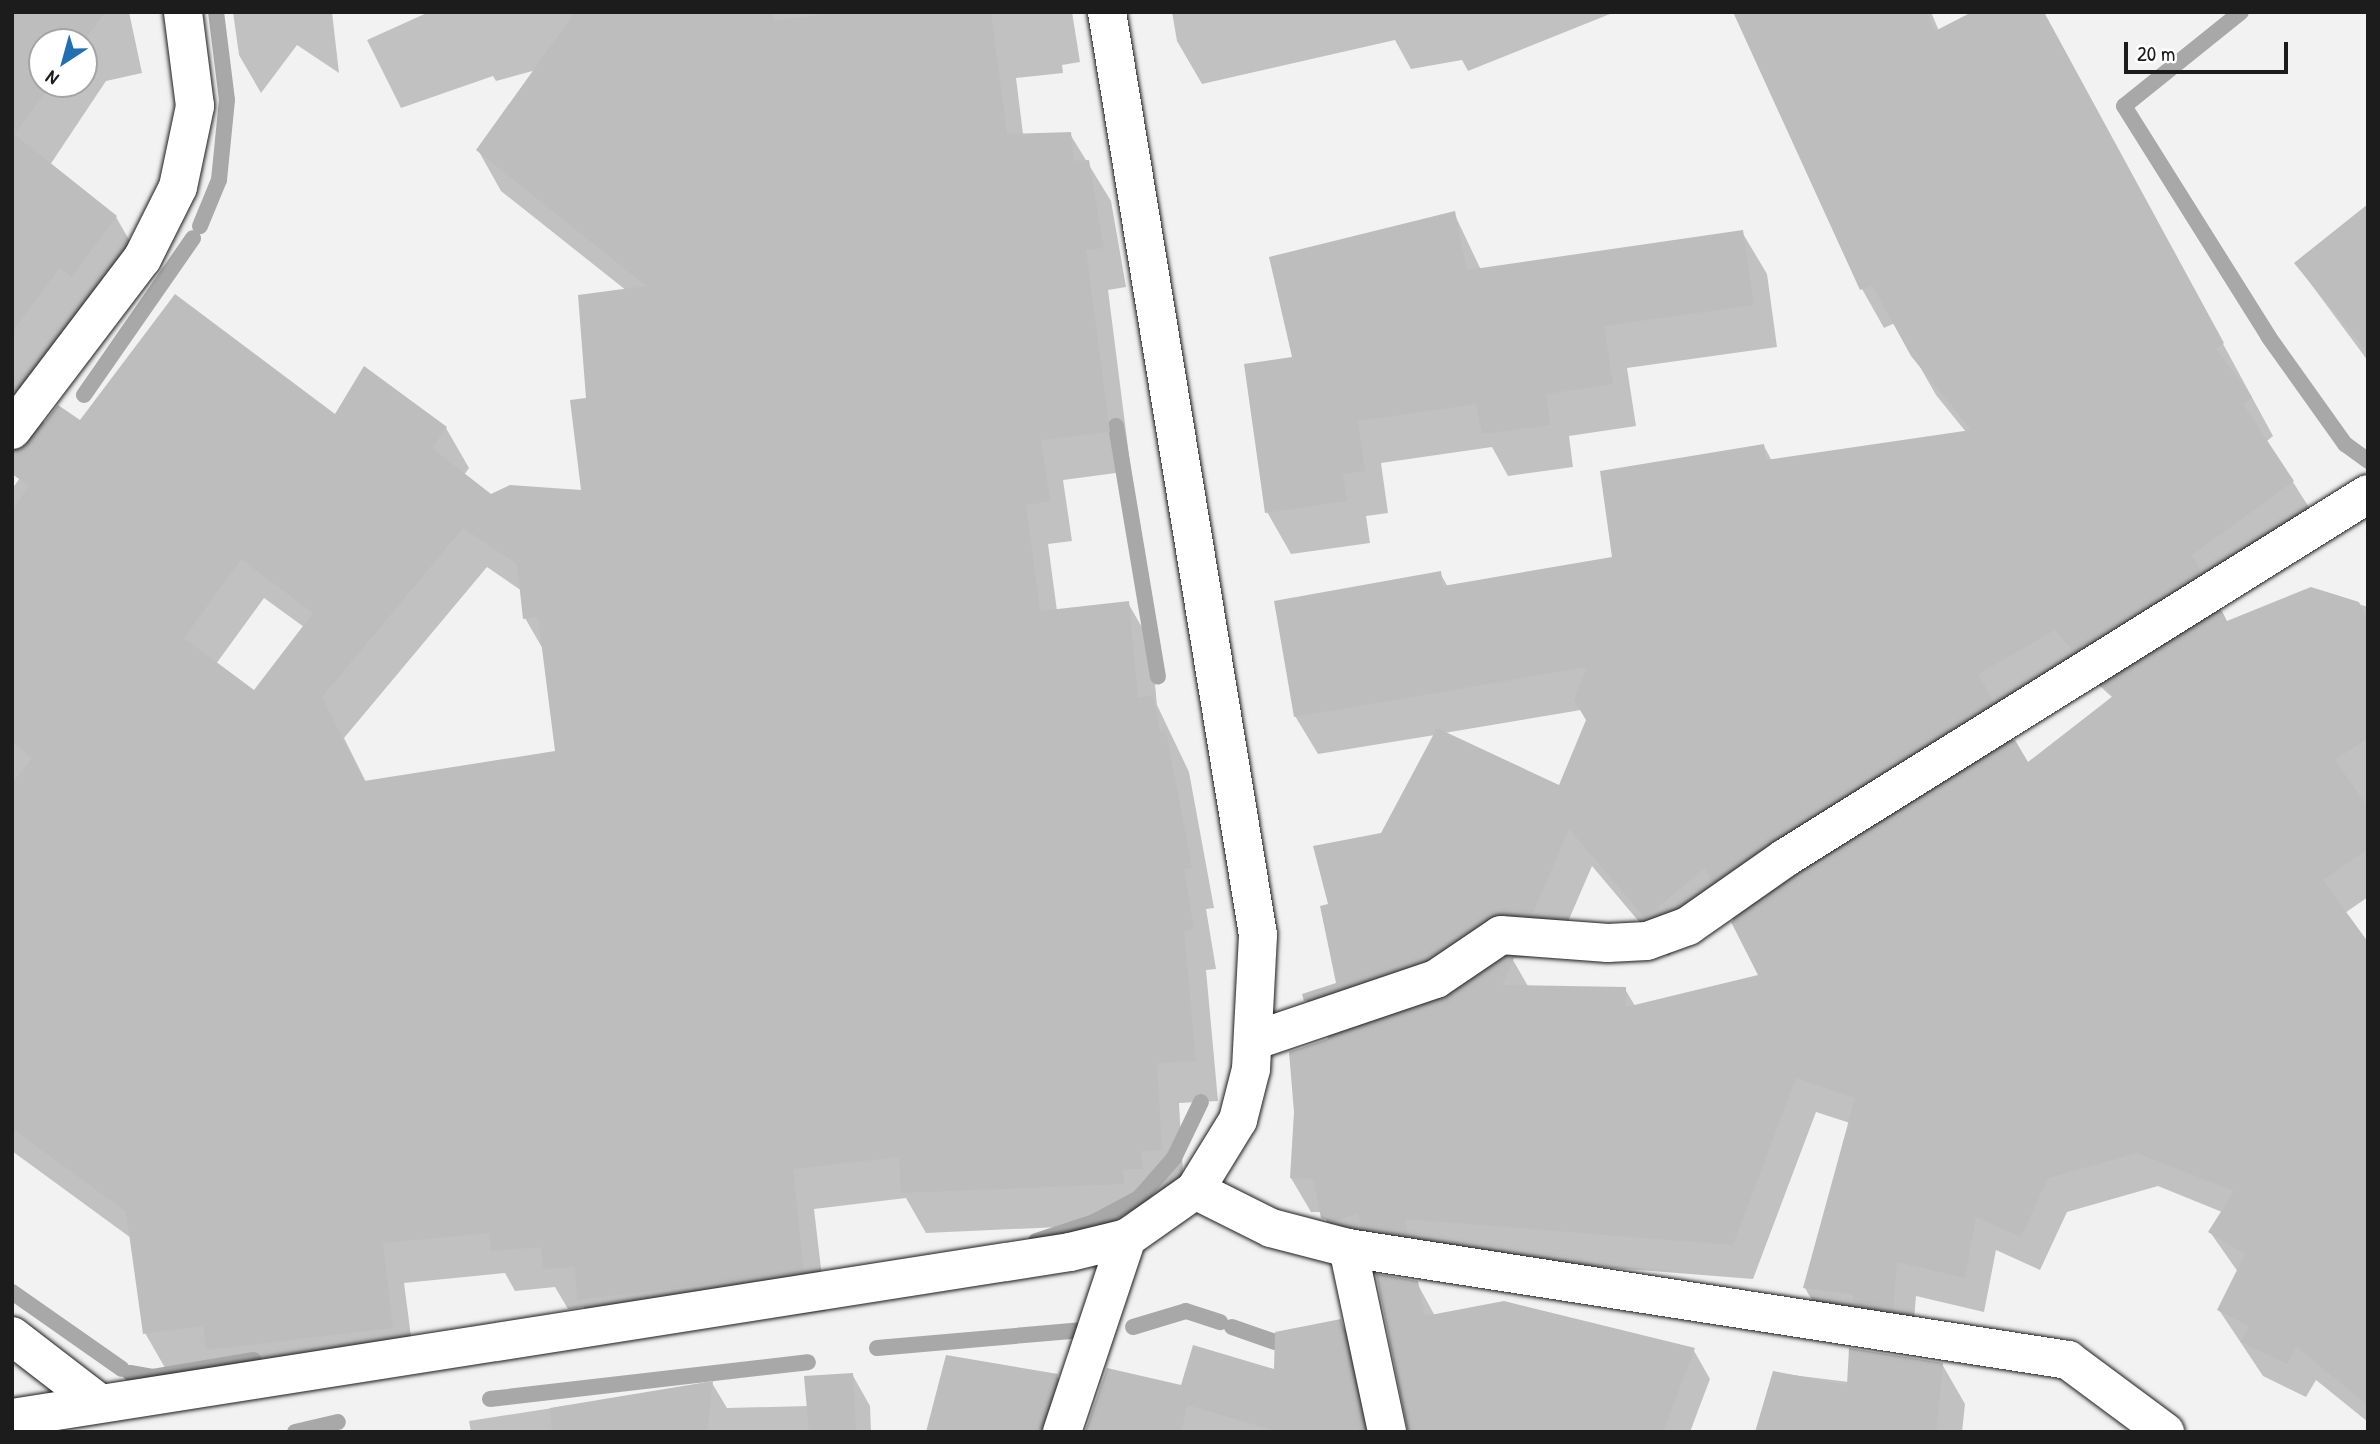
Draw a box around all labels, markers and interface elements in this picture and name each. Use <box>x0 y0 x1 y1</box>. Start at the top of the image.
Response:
north arrow <box>28 28 98 98</box>
scale bar <box>2128 28 2292 72</box>
text: 20 m <box>2137 39 2175 68</box>
text: N <box>40 65 64 92</box>

